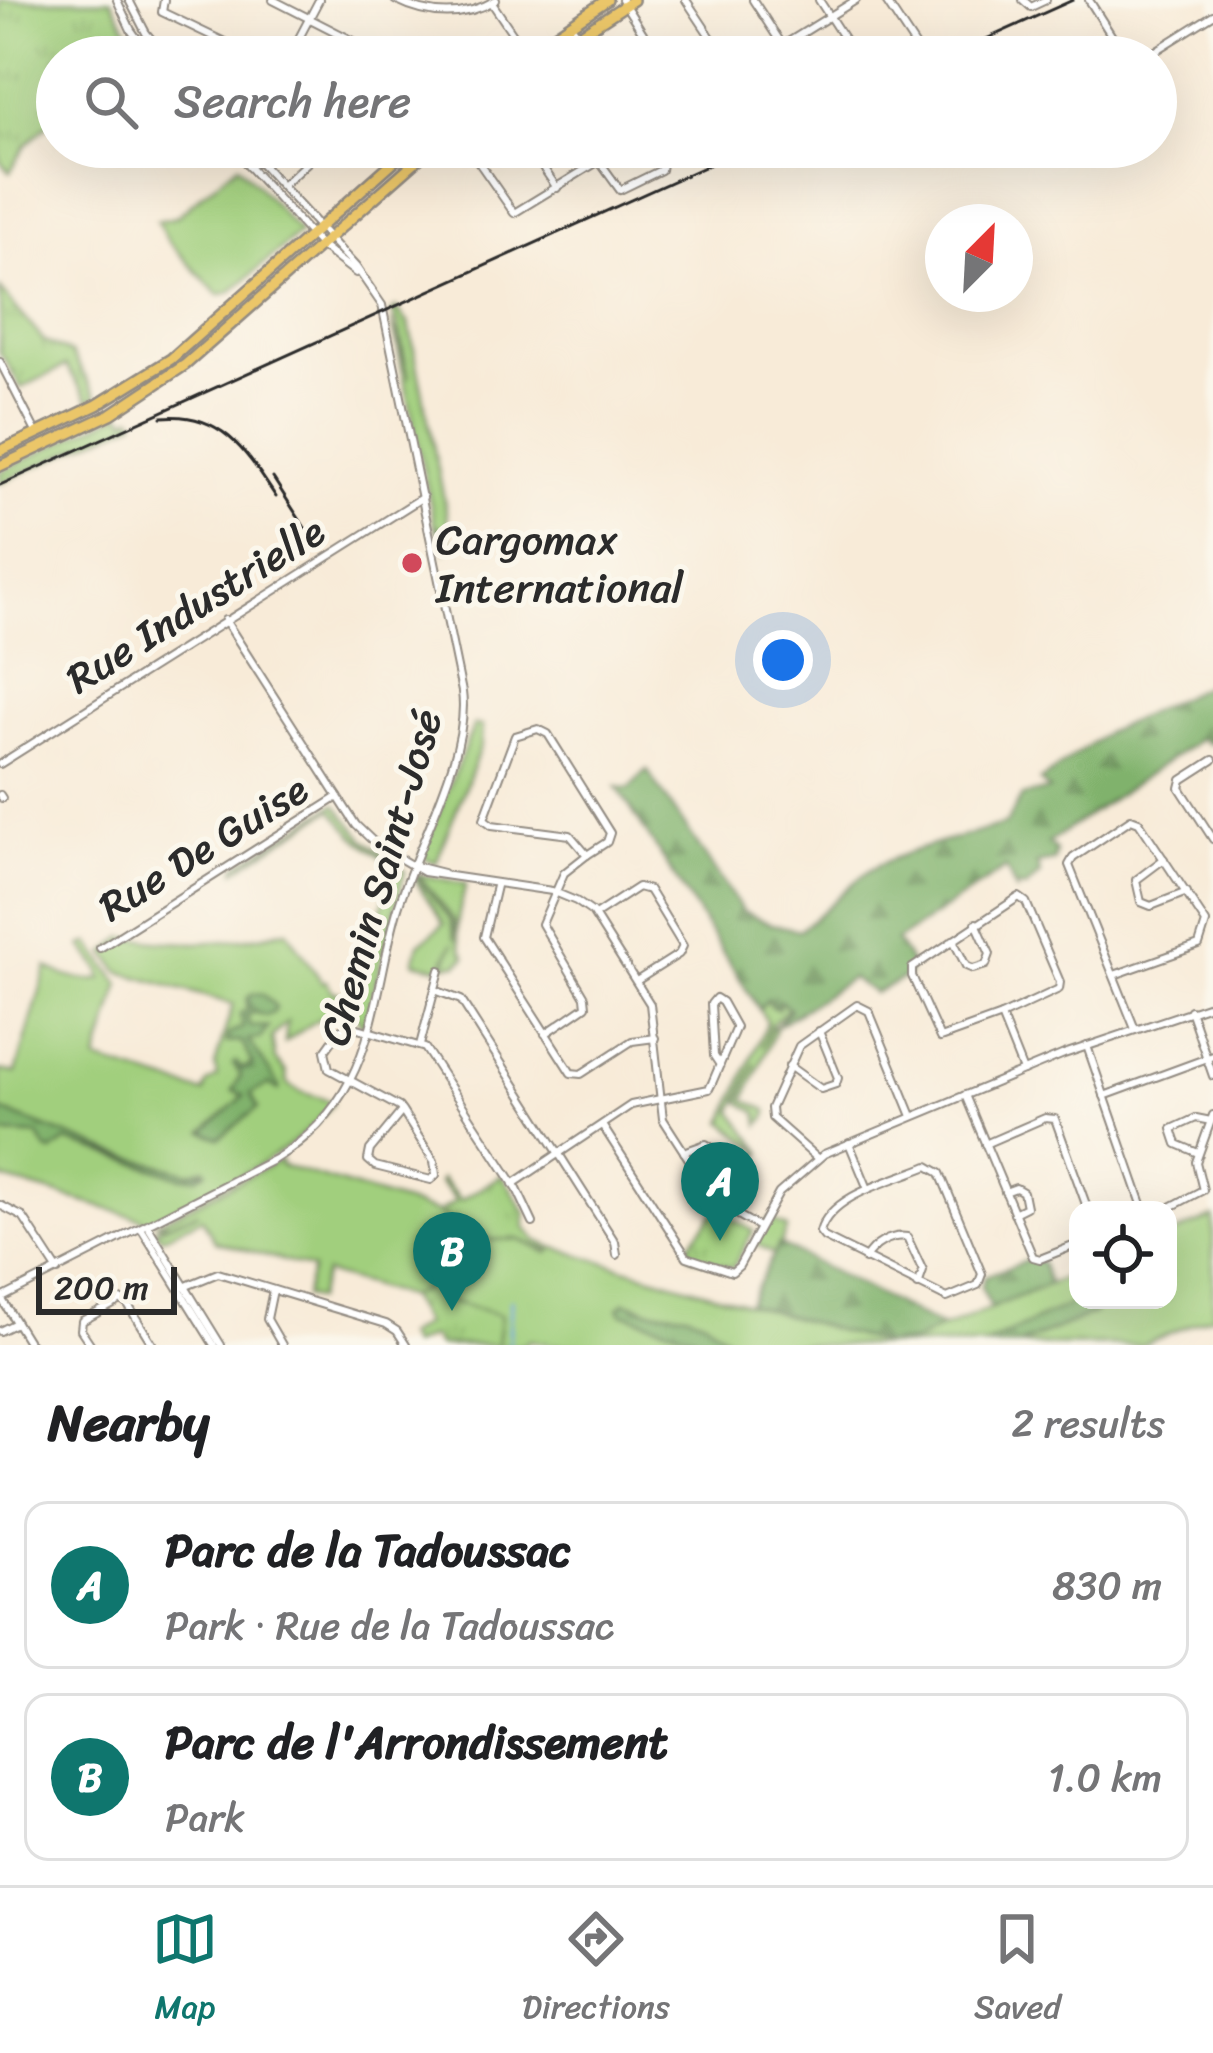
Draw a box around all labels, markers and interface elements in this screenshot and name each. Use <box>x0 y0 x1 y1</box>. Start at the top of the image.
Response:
search box <box>36 36 1177 168</box>
text: Search here <box>174 62 411 142</box>
icon: search <box>78 69 144 135</box>
north arrow <box>925 204 1033 312</box>
street label: Rue Industrielle <box>51 495 340 714</box>
place label: Cargomax International <box>434 503 684 625</box>
marker: Cargomax International <box>399 550 425 576</box>
your location <box>753 630 813 690</box>
street label: Chemin Saint-José <box>298 700 464 1054</box>
street label: Rue De Guise <box>84 754 323 942</box>
pin: A <box>681 1142 759 1241</box>
map controls <box>1069 1201 1177 1309</box>
button: locate <box>1069 1201 1177 1309</box>
pin: B <box>413 1212 491 1311</box>
text: 200 m <box>54 1259 149 1317</box>
scale bar <box>36 1261 177 1314</box>
text: Nearby <box>48 1378 209 1468</box>
text: 2 results <box>1011 1389 1165 1458</box>
text: Parc de la Tadoussac <box>165 1511 572 1591</box>
text: A <box>77 1551 103 1620</box>
text: 830 m <box>1052 1551 1162 1620</box>
text: Park · Rue de la Tadoussac <box>165 1591 614 1660</box>
text: Parc de l'Arrondissement <box>165 1703 668 1783</box>
text: B <box>78 1743 102 1812</box>
text: 1.0 km <box>1048 1743 1162 1812</box>
text: Park <box>165 1783 245 1852</box>
tab: Map <box>152 1906 218 2036</box>
tab: Directions <box>522 1906 670 2036</box>
tab: Saved <box>974 1906 1061 2036</box>

